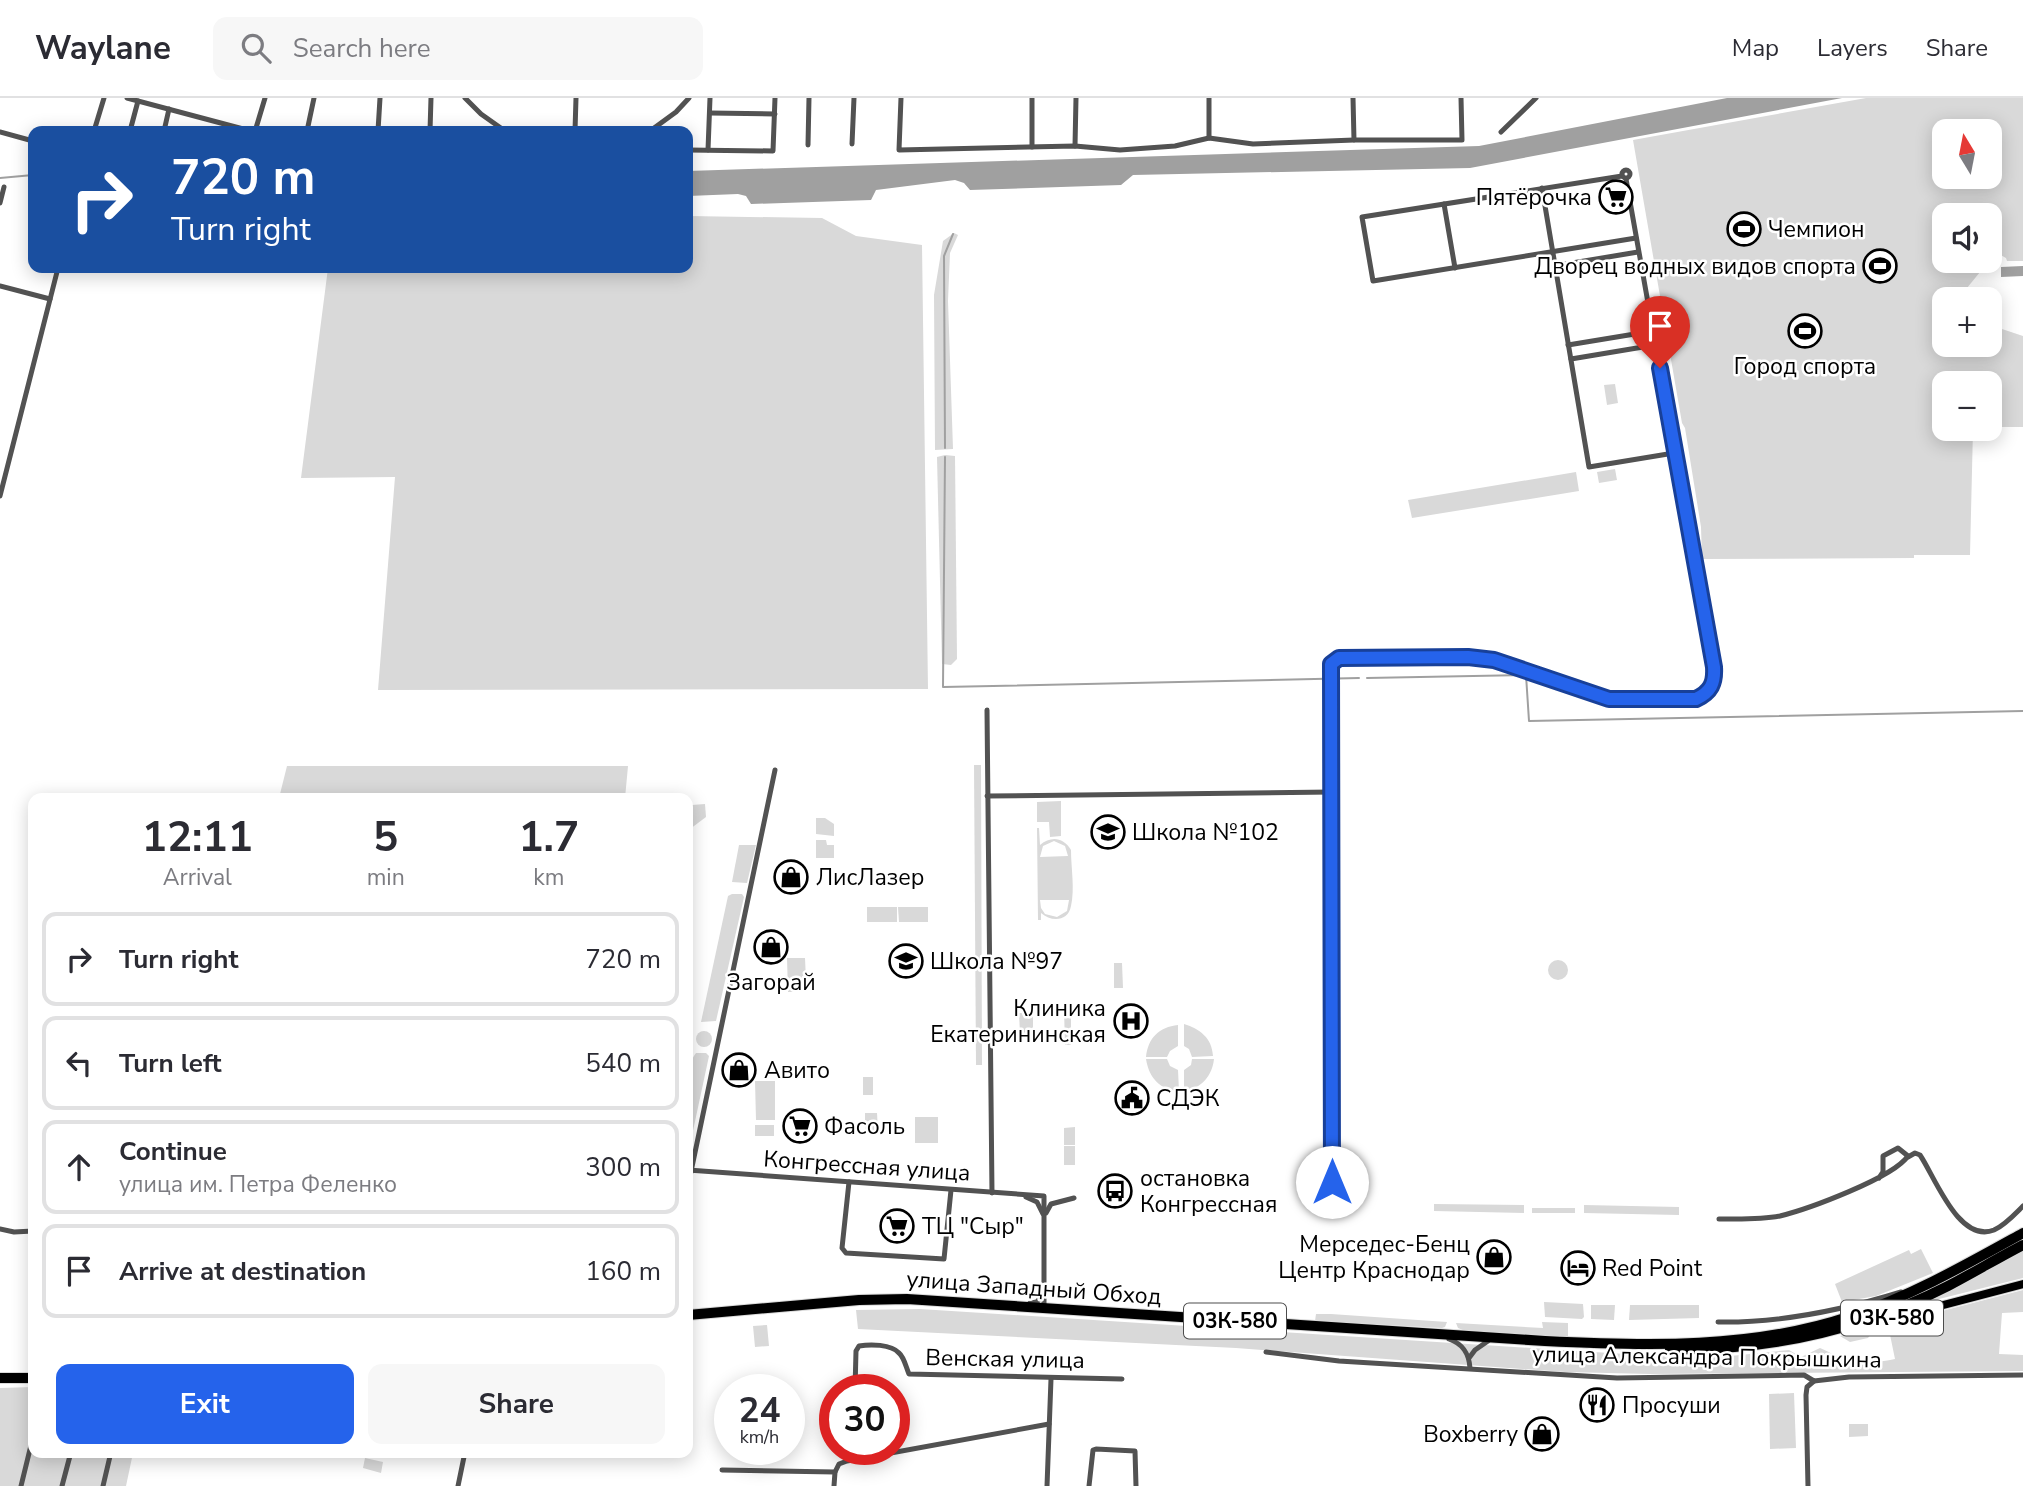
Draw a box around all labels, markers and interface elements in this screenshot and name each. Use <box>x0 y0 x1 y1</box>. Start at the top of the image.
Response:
search box <box>213 17 703 80</box>
text: Waylane <box>35 26 171 71</box>
icon: search <box>237 29 275 67</box>
text: Search here <box>293 31 431 66</box>
text: Map <box>1732 32 1779 64</box>
text: Layers <box>1817 32 1888 64</box>
text: Share <box>1926 32 1988 64</box>
north arrow <box>1932 119 2002 189</box>
map controls <box>1932 119 2002 441</box>
text: 720 m <box>171 144 315 211</box>
icon: right <box>56 154 147 245</box>
supermarket icon: Пятёрочка <box>1597 178 1635 216</box>
place label: Пятёрочка <box>1476 182 1592 213</box>
button: sound <box>1932 203 2002 273</box>
text: Turn right <box>171 208 311 251</box>
sports icon: Чемпион <box>1725 210 1763 248</box>
place label: Чемпион <box>1768 214 1865 245</box>
sports icon: Дворец водных видов спорта <box>1861 247 1899 285</box>
place label: Дворец водных видов спорта <box>1534 251 1856 282</box>
button: + <box>1932 287 2002 357</box>
pin <box>1630 296 1690 368</box>
icon: arrive <box>1641 307 1679 345</box>
sports icon: Город спорта <box>1786 312 1824 350</box>
place label: Город спорта <box>1734 351 1876 382</box>
button: − <box>1932 371 2002 441</box>
text: 12:11 <box>142 809 253 866</box>
text: 5 <box>373 809 398 866</box>
text: 1.7 <box>518 809 579 866</box>
school or university icon: Школа №102 <box>1089 813 1127 851</box>
place label: Школа №102 <box>1132 817 1279 848</box>
shop icon: ЛисЛазер <box>772 858 810 896</box>
text: Arrival <box>163 862 232 893</box>
text: min <box>367 862 405 893</box>
text: km <box>533 862 564 893</box>
place label: ЛисЛазер <box>816 862 924 893</box>
shop icon: Загорай <box>752 928 790 966</box>
icon: right <box>60 940 98 978</box>
text: Turn right <box>119 942 238 977</box>
text: 720 m <box>585 942 661 977</box>
school or university icon: Школа №97 <box>887 942 925 980</box>
place label: Школа №97 <box>930 946 1063 977</box>
place label: Загорай <box>726 967 816 998</box>
place label: Клиника Екатерининская <box>930 993 1106 1050</box>
hospital icon: Клиника Екатерининская <box>1112 1002 1150 1040</box>
icon: left <box>60 1044 98 1082</box>
text: Turn left <box>119 1046 222 1081</box>
text: 540 m <box>585 1046 661 1081</box>
shop icon: Авито <box>720 1051 758 1089</box>
place label: Авито <box>764 1055 830 1086</box>
public building icon: СДЭК <box>1113 1079 1151 1117</box>
place label: СДЭК <box>1156 1083 1220 1114</box>
supermarket icon: Фасоль <box>781 1107 819 1145</box>
place label: Фасоль <box>824 1111 905 1142</box>
text: Continue <box>119 1134 227 1169</box>
street label: Конгрессная улица <box>762 1143 972 1189</box>
position arrow <box>1295 1145 1369 1219</box>
icon: ahead <box>60 1148 98 1186</box>
text: 300 m <box>585 1150 661 1185</box>
place label: остановка Конгрессная <box>1140 1163 1277 1220</box>
text: улица им. Петра Феленко <box>119 1169 397 1200</box>
bus stop icon: остановка Конгрессная <box>1096 1172 1134 1210</box>
supermarket icon: ТЦ "Сыр" <box>878 1207 916 1245</box>
place label: ТЦ "Сыр" <box>922 1211 1024 1242</box>
place label: Мерседес-Бенц Центр Краснодар <box>1278 1229 1470 1286</box>
shop icon: Мерседес-Бенц Центр Краснодар <box>1475 1238 1513 1276</box>
hotel icon: Red Point <box>1559 1249 1597 1287</box>
icon: arrive <box>60 1252 98 1290</box>
place label: Red Point <box>1602 1253 1703 1284</box>
text: Arrive at destination <box>119 1254 366 1289</box>
text: 160 m <box>585 1254 661 1289</box>
street label: улица Западный Обход <box>906 1264 1162 1312</box>
road number: 03К-580 <box>1841 1300 1943 1336</box>
road number: 03К-580 <box>1184 1304 1286 1338</box>
street label: улица Александра Покрышкина <box>1532 1338 1882 1376</box>
street label: Венская улица <box>925 1342 1085 1376</box>
button: Exit <box>56 1364 354 1444</box>
button: Share <box>368 1364 665 1444</box>
speed limit sign: 30 <box>819 1374 910 1465</box>
restaurant icon: Просуши <box>1578 1386 1616 1424</box>
text: 24 <box>738 1387 781 1434</box>
place label: Просуши <box>1622 1390 1721 1421</box>
shop icon: Boxberry <box>1523 1415 1561 1453</box>
place label: Boxberry <box>1423 1419 1518 1450</box>
text: km/h <box>740 1425 779 1449</box>

